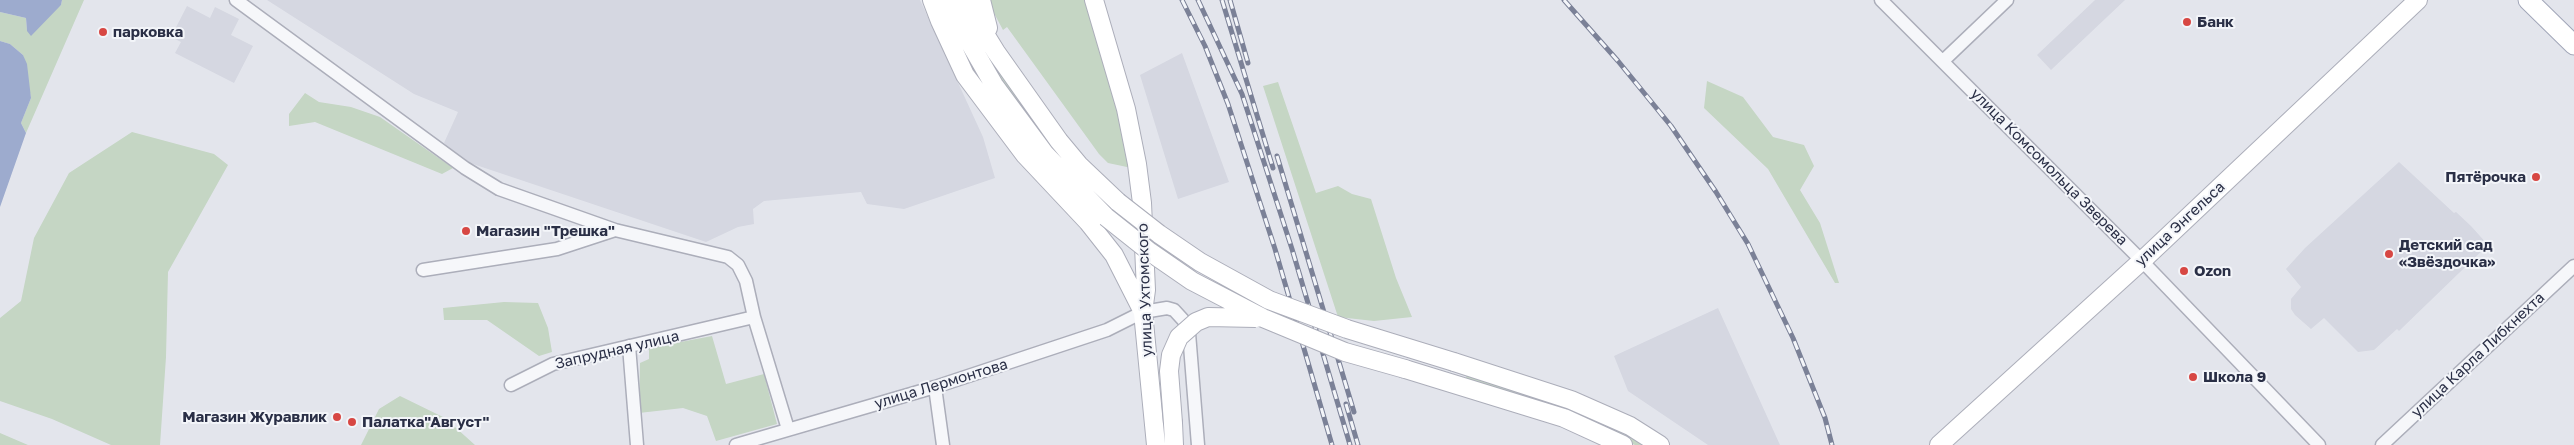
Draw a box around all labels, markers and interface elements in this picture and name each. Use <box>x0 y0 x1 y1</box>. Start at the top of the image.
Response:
place label: Банк <box>2197 13 2234 31</box>
marker: Банк <box>2181 16 2193 28</box>
place label: парковка <box>113 23 183 41</box>
marker: парковка <box>97 26 109 38</box>
street label: улица Комсомольца Зверева <box>1967 85 2131 249</box>
place label: Пятёрочка <box>2445 168 2526 186</box>
marker: Пятёрочка <box>2530 171 2542 183</box>
street label: улица Энгельса <box>2132 178 2228 270</box>
place label: Магазин "Трешка" <box>476 222 615 240</box>
street label: улица Ухтомского <box>1134 223 1156 357</box>
marker: Магазин "Трешка" <box>460 225 472 237</box>
place label: Детский сад «Звёздочка» <box>2399 236 2495 271</box>
marker: Детский сад «Звёздочка» <box>2383 248 2395 260</box>
place label: Ozon <box>2194 262 2231 280</box>
marker: Ozon <box>2178 265 2190 277</box>
street label: улица Карла Либкнехта <box>2408 289 2548 421</box>
street label: Запрудная улица <box>553 327 681 373</box>
street label: улица Лермонтова <box>872 355 1010 413</box>
place label: Школа 9 <box>2203 368 2266 386</box>
marker: Школа 9 <box>2187 371 2199 383</box>
place label: Магазин Журавлик <box>182 408 327 426</box>
marker: Магазин Журавлик <box>331 411 343 423</box>
place label: Палатка"Август" <box>362 413 489 431</box>
marker: Палатка"Август" <box>346 416 358 428</box>

